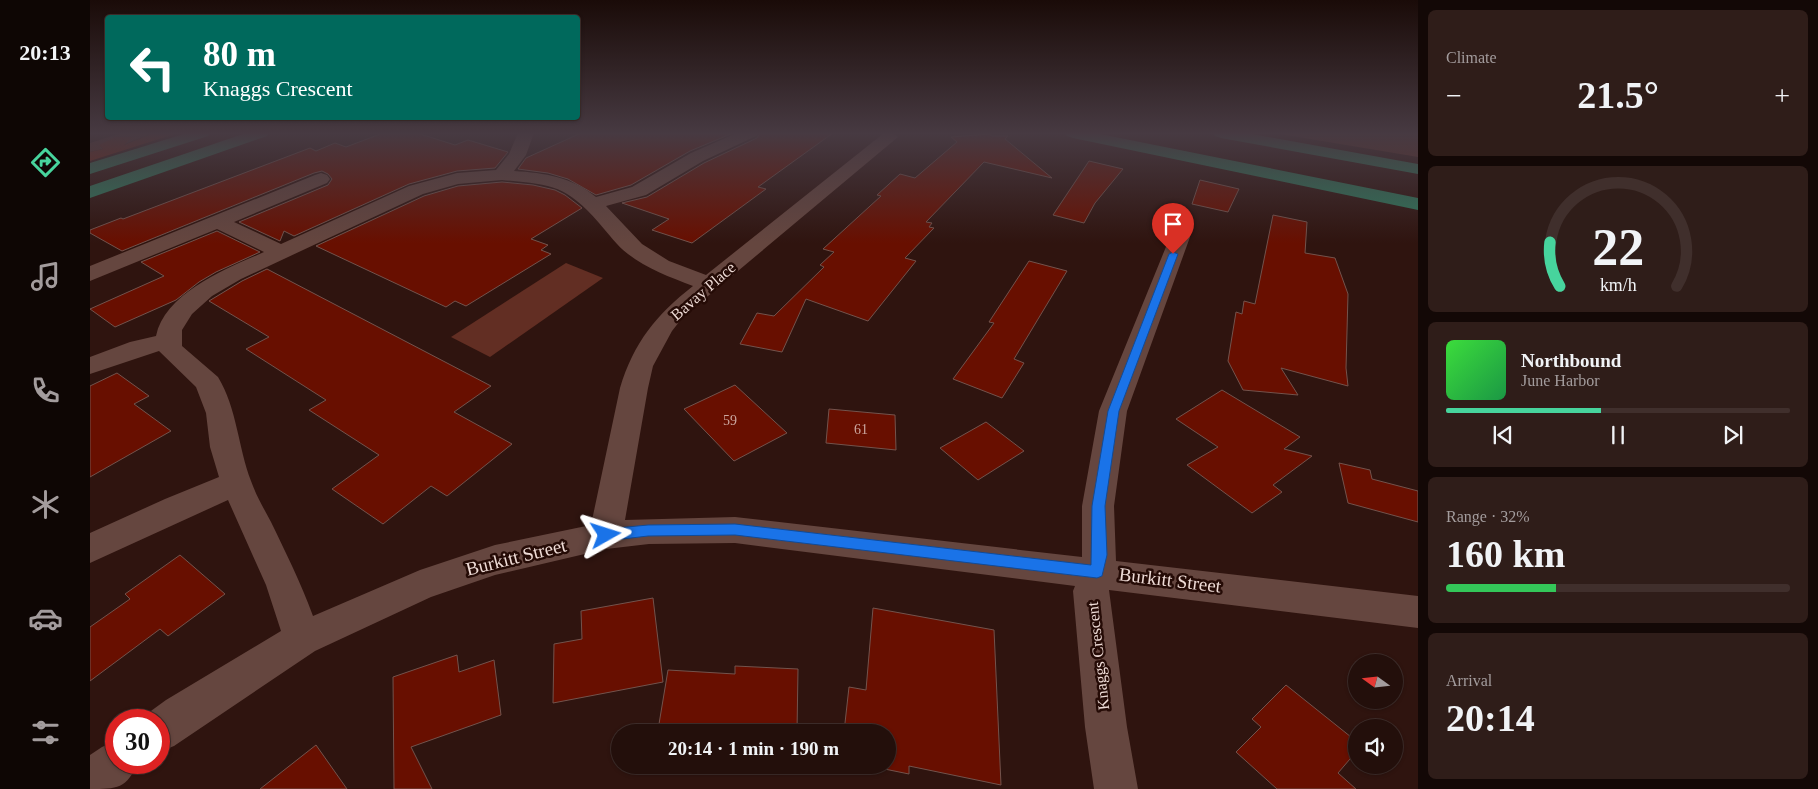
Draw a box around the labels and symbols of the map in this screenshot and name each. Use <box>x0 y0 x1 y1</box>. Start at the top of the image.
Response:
pin <box>1152 203 1194 254</box>
street label: Bavay Place <box>667 258 739 324</box>
house number: 59 <box>723 413 737 428</box>
house number: 61 <box>854 422 868 437</box>
position arrow <box>579 508 631 560</box>
street label: Burkitt Street <box>464 534 569 580</box>
street label: Burkitt Street <box>1118 563 1223 597</box>
street label: Knaggs Crescent <box>1084 600 1113 711</box>
north arrow <box>1348 654 1402 709</box>
speed limit sign: 30 <box>105 709 170 774</box>

